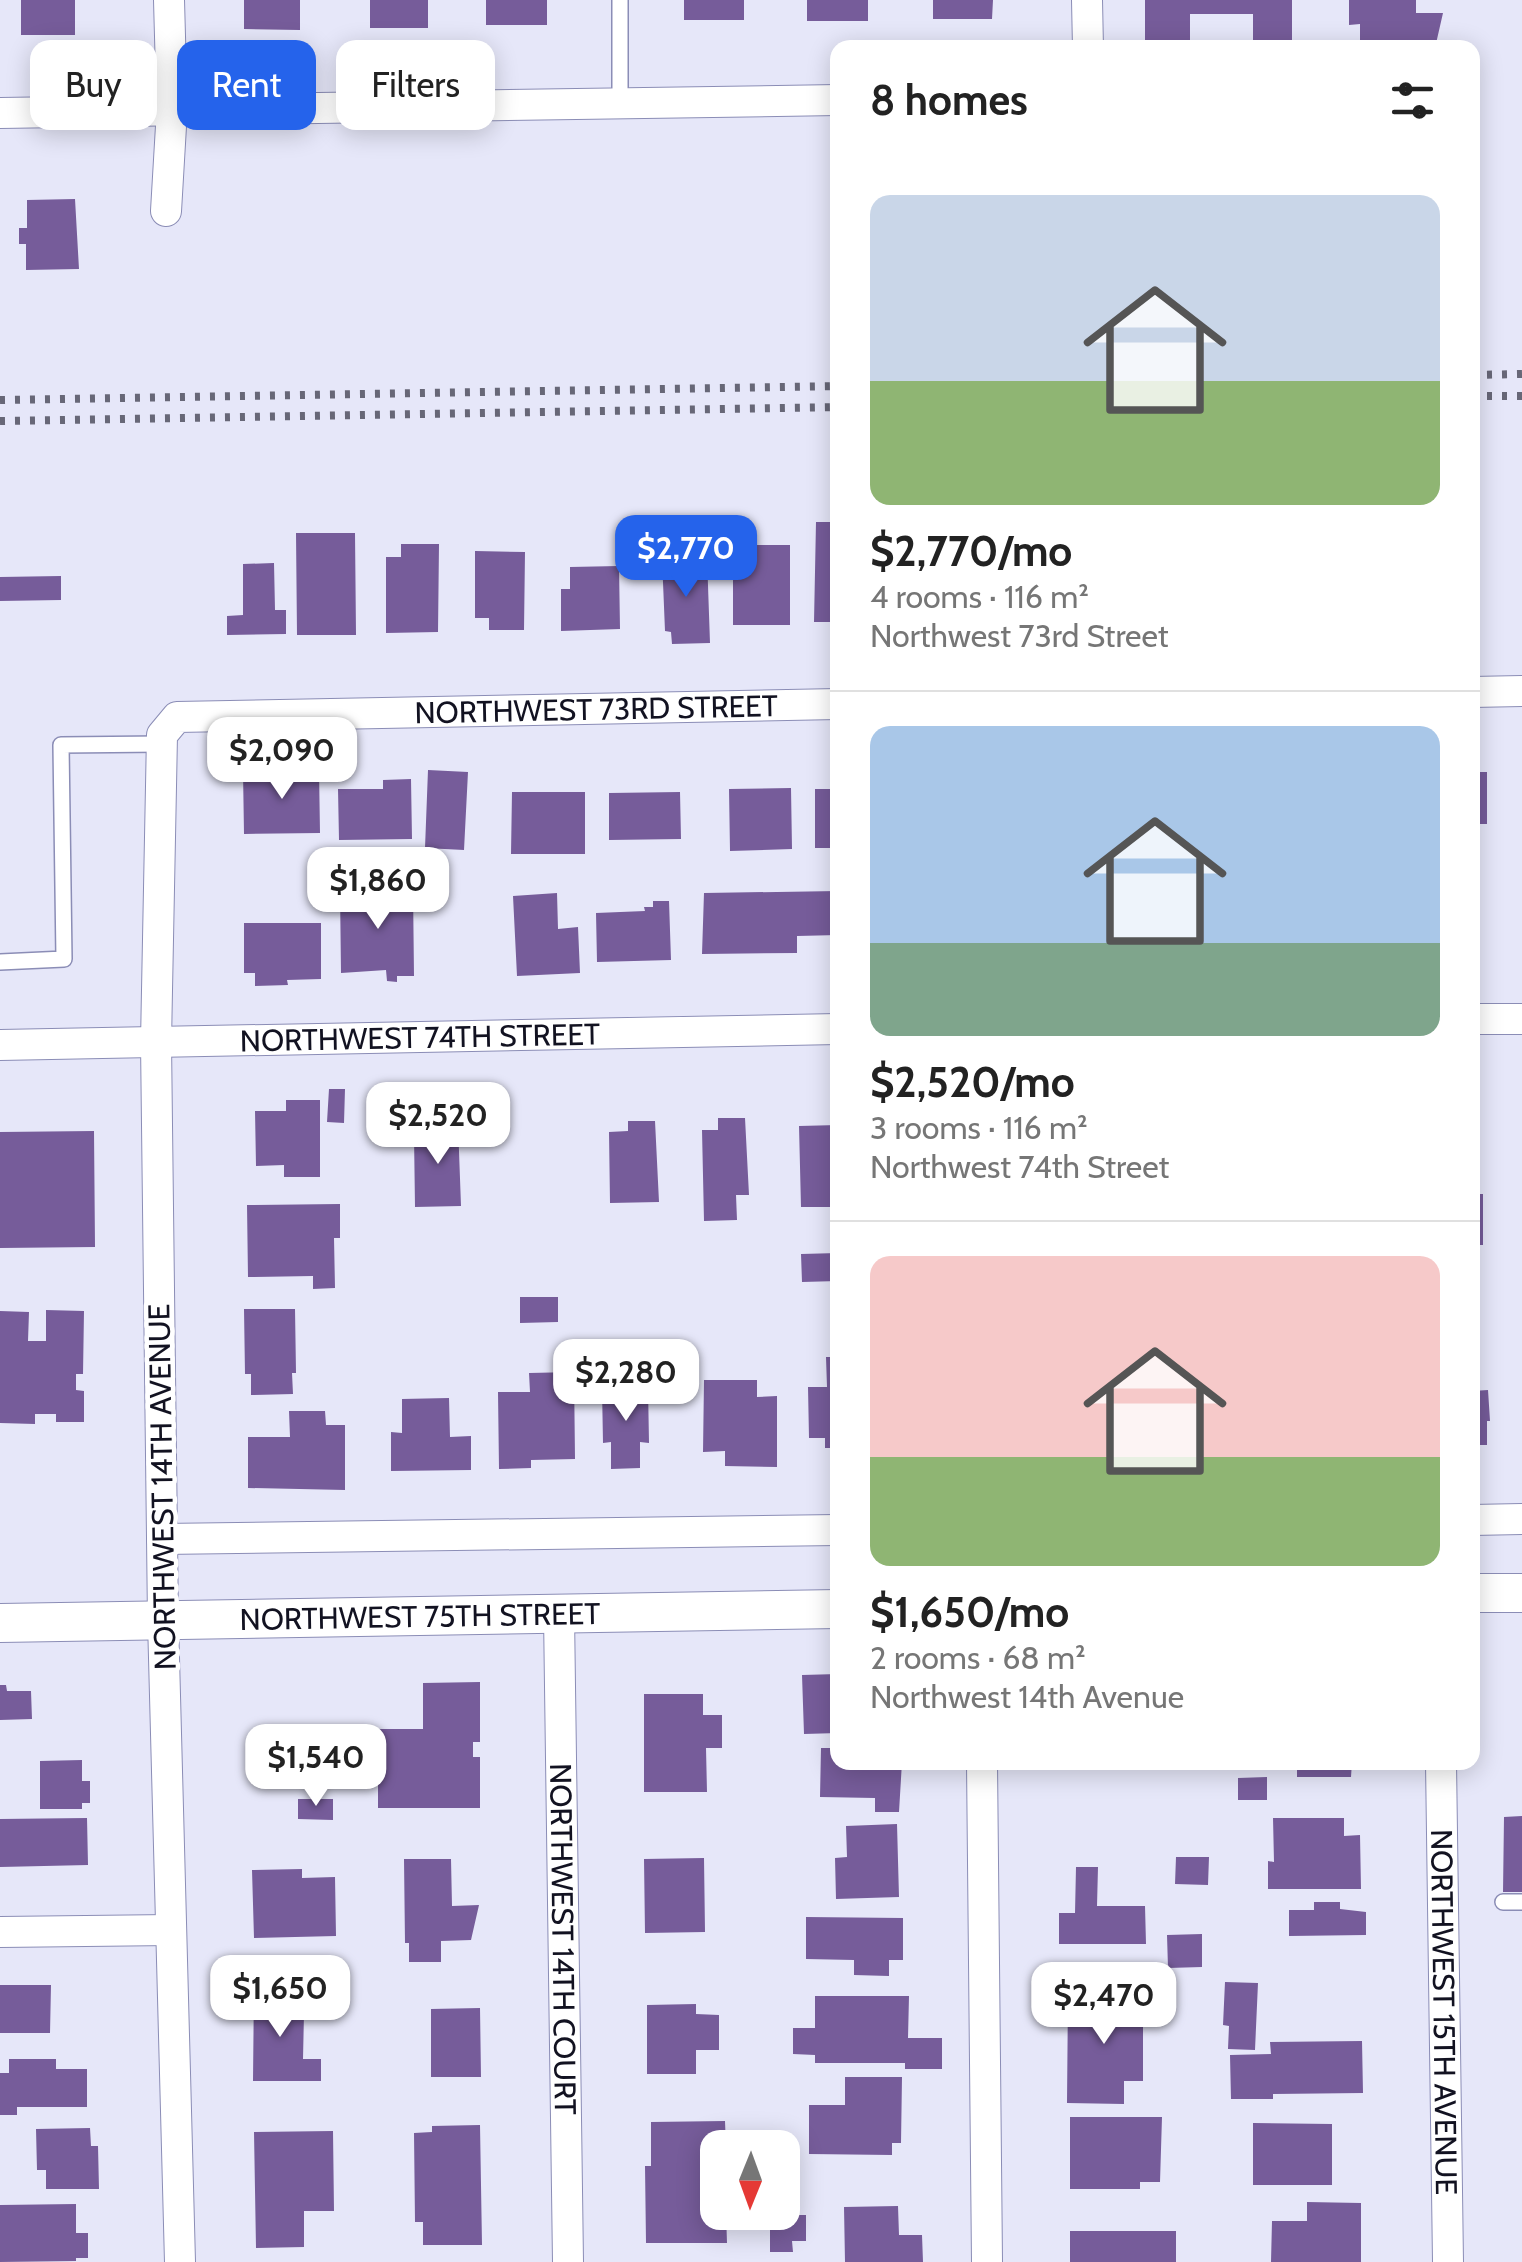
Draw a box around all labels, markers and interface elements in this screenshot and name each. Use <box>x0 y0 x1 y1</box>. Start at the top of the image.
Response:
chip: Buy <box>30 40 157 130</box>
chip: Rent <box>177 40 316 130</box>
chip: Filters <box>336 40 495 130</box>
icon: filters <box>1385 73 1440 128</box>
text: 8 homes <box>870 74 1028 126</box>
icon: home <box>1065 260 1245 440</box>
pin: $2,770 <box>605 515 767 600</box>
text: $2,770/mo <box>870 525 1072 577</box>
text: $2,770 <box>637 528 735 567</box>
text: 4 rooms · 116 m² <box>870 577 1089 616</box>
text: Northwest 73rd Street <box>870 616 1169 655</box>
street label: NORTHWEST 73RD STREET <box>414 687 778 731</box>
pin: $2,090 <box>201 717 363 802</box>
text: $2,090 <box>229 730 335 769</box>
icon: home <box>1065 791 1245 971</box>
pin: $1,860 <box>297 847 459 932</box>
text: $1,860 <box>329 860 427 899</box>
street label: NORTHWEST 74TH STREET <box>240 1015 600 1059</box>
text: $2,520/mo <box>870 1056 1075 1108</box>
pin: $2,520 <box>357 1082 519 1167</box>
text: $2,520 <box>388 1095 488 1134</box>
text: 3 rooms · 116 m² <box>870 1108 1088 1147</box>
text: Northwest 74th Street <box>870 1147 1169 1186</box>
street label: NORTHWEST 14TH AVENUE <box>140 1304 184 1670</box>
icon: home <box>1065 1321 1245 1501</box>
pin: $2,280 <box>545 1339 707 1424</box>
text: $2,280 <box>575 1352 677 1391</box>
text: $1,650/mo <box>870 1586 1069 1638</box>
street label: NORTHWEST 75TH STREET <box>239 1594 601 1637</box>
text: 2 rooms · 68 m² <box>870 1638 1086 1677</box>
text: Northwest 14th Avenue <box>870 1677 1184 1716</box>
pin: $1,540 <box>235 1724 397 1809</box>
text: $1,540 <box>267 1737 365 1776</box>
street label: NORTHWEST 14TH COURT <box>543 1763 584 2115</box>
street label: NORTHWEST 15TH AVENUE <box>1423 1829 1466 2195</box>
pin: $1,650 <box>199 1955 361 2040</box>
pin: $2,470 <box>1023 1962 1185 2047</box>
text: $1,650 <box>232 1968 328 2007</box>
text: $2,470 <box>1053 1975 1155 2014</box>
north arrow <box>700 2130 800 2230</box>
map controls <box>700 2130 800 2230</box>

